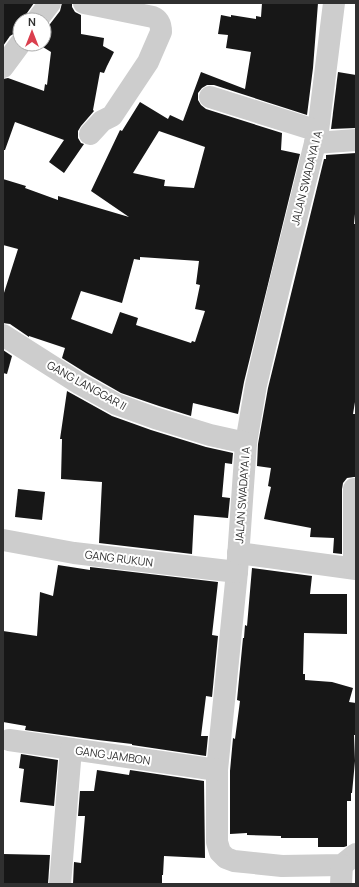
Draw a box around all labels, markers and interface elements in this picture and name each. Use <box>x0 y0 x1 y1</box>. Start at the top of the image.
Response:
north arrow <box>12 12 52 52</box>
text: N <box>28 14 36 29</box>
street label: JALAN SWADAYA I A <box>287 129 325 227</box>
street label: GANG LANGGAR II <box>45 357 129 413</box>
street label: JALAN SWADAYA I A <box>231 446 253 544</box>
street label: GANG RUKUN <box>84 546 154 570</box>
street label: GANG JAMBON <box>75 742 151 768</box>

